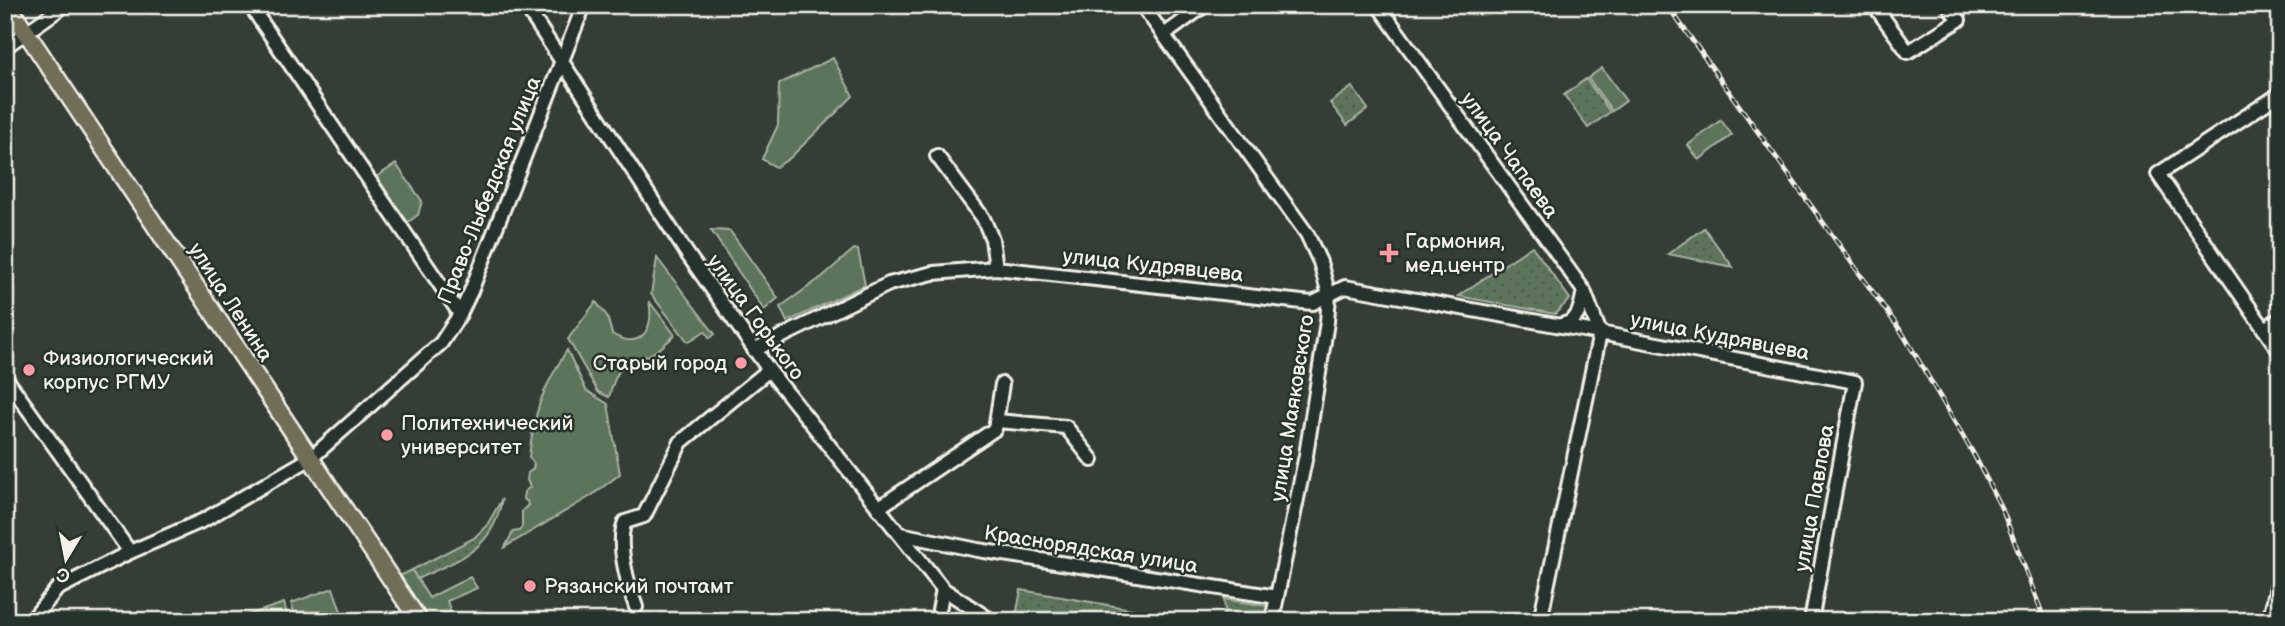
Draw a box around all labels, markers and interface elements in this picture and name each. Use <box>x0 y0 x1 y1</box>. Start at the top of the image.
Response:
street label: Право-Лыбедская улица <box>432 72 547 308</box>
street label: улица Чапаева <box>1455 87 1564 224</box>
place label: Гармония, мед.центр <box>1405 229 1505 278</box>
street label: улица Ленина <box>183 238 279 367</box>
marker: Гармония, мед.центр <box>1379 243 1399 263</box>
street label: улица Кудрявцева <box>1061 244 1245 287</box>
street label: улица Горького <box>702 250 810 385</box>
street label: улица Кудрявцева <box>1628 307 1812 366</box>
street label: улица Маяковского <box>1265 313 1320 503</box>
place label: Физиологический корпус РГМУ <box>43 346 214 395</box>
place label: Старый город <box>593 351 727 376</box>
marker: Старый город <box>733 355 749 371</box>
marker: Физиологический корпус РГМУ <box>21 362 37 378</box>
place label: Политехнический университет <box>401 411 573 460</box>
street label: улица Павлова <box>1789 422 1840 574</box>
marker: Политехнический университет <box>379 427 395 443</box>
street label: Краснорядская улица <box>982 520 1200 579</box>
north arrow <box>32 524 102 594</box>
text: С <box>55 562 72 587</box>
place label: Рязанский почтамт <box>544 574 734 599</box>
marker: Рязанский почтамт <box>522 578 538 594</box>

